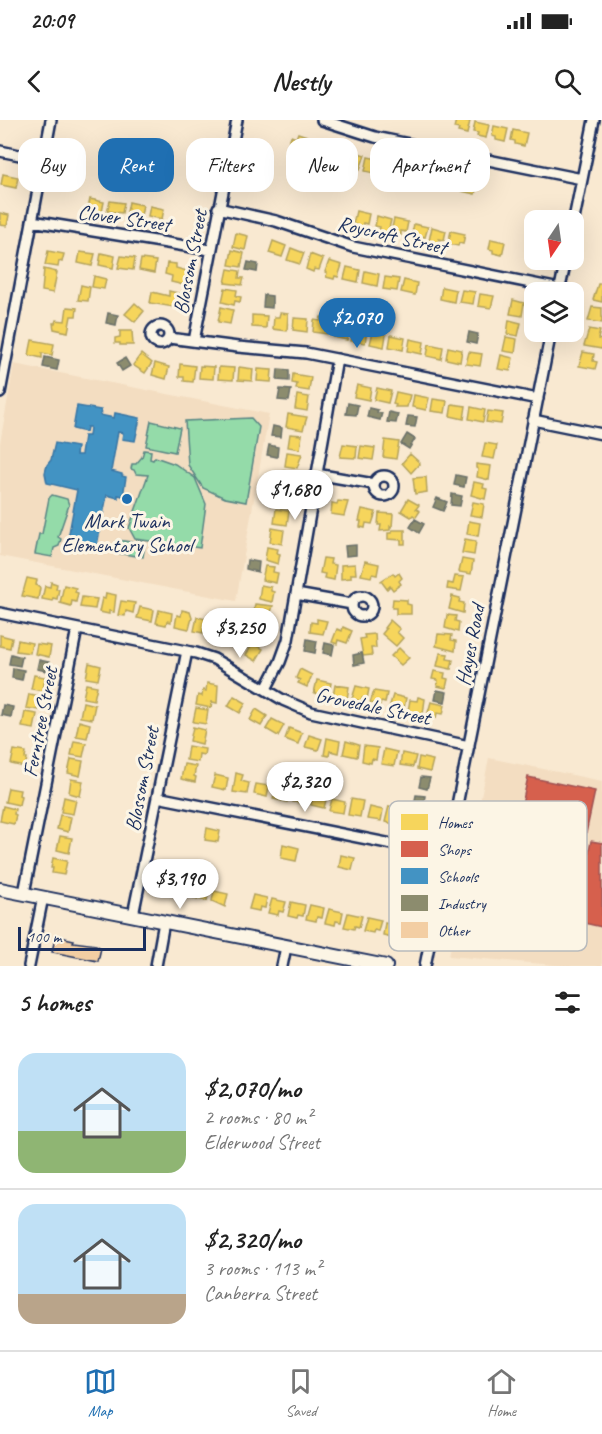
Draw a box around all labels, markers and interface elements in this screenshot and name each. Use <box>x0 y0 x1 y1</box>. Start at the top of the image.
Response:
text: 20:09 <box>30 7 74 35</box>
text: Nestly <box>272 64 330 98</box>
icon: back <box>18 65 51 98</box>
icon: search <box>551 65 584 98</box>
chip: Buy <box>18 138 86 192</box>
chip: Rent <box>98 138 174 192</box>
chip: Filters <box>186 138 274 192</box>
chip: New <box>286 138 358 192</box>
chip: Apartment <box>370 138 490 192</box>
street label: Clover Street <box>76 199 175 238</box>
street label: Blossom Street <box>167 205 213 317</box>
street label: Roycroft Street <box>335 210 452 261</box>
north arrow <box>524 210 584 270</box>
map controls <box>524 210 584 342</box>
button: layers <box>524 282 584 342</box>
pin: $2,070 <box>308 298 406 349</box>
text: $2,070 <box>333 305 381 330</box>
pin: $1,680 <box>246 470 344 521</box>
text: $1,680 <box>270 477 320 502</box>
marker: Mark Twain Elementary School <box>120 492 134 506</box>
place label: Mark Twain Elementary School <box>61 508 196 558</box>
street label: Hayes Road <box>449 600 491 688</box>
pin: $3,250 <box>191 608 289 659</box>
text: $3,250 <box>216 615 264 640</box>
street label: Ferntree Street <box>17 663 64 779</box>
street label: Grovedale Street <box>313 681 435 731</box>
street label: Blossom Street <box>119 722 165 834</box>
pin: $2,320 <box>256 762 354 813</box>
text: $2,320 <box>281 769 329 794</box>
legend <box>389 801 587 951</box>
text: Homes <box>438 813 474 833</box>
text: Shops <box>438 840 472 860</box>
pin: $3,190 <box>131 859 229 910</box>
text: $3,190 <box>156 866 204 891</box>
text: Schools <box>438 867 479 887</box>
text: Industry <box>438 894 487 914</box>
text: Other <box>438 921 471 941</box>
scale bar <box>18 924 146 952</box>
text: 100 m <box>27 927 61 947</box>
text: 5 homes <box>18 986 91 1019</box>
icon: filters <box>551 986 584 1019</box>
text: $2,070/mo <box>204 1072 301 1105</box>
icon: home <box>66 1077 138 1149</box>
text: 2 rooms · 80 m² <box>204 1105 312 1130</box>
text: Elderwood Street <box>204 1130 320 1155</box>
text: $2,320/mo <box>204 1223 301 1256</box>
icon: home <box>66 1228 138 1300</box>
text: 3 rooms · 113 m² <box>204 1256 321 1281</box>
text: Canberra Street <box>204 1281 317 1306</box>
tab: Map <box>84 1365 117 1421</box>
tab: Saved <box>284 1365 317 1421</box>
tab: Home <box>485 1365 518 1421</box>

